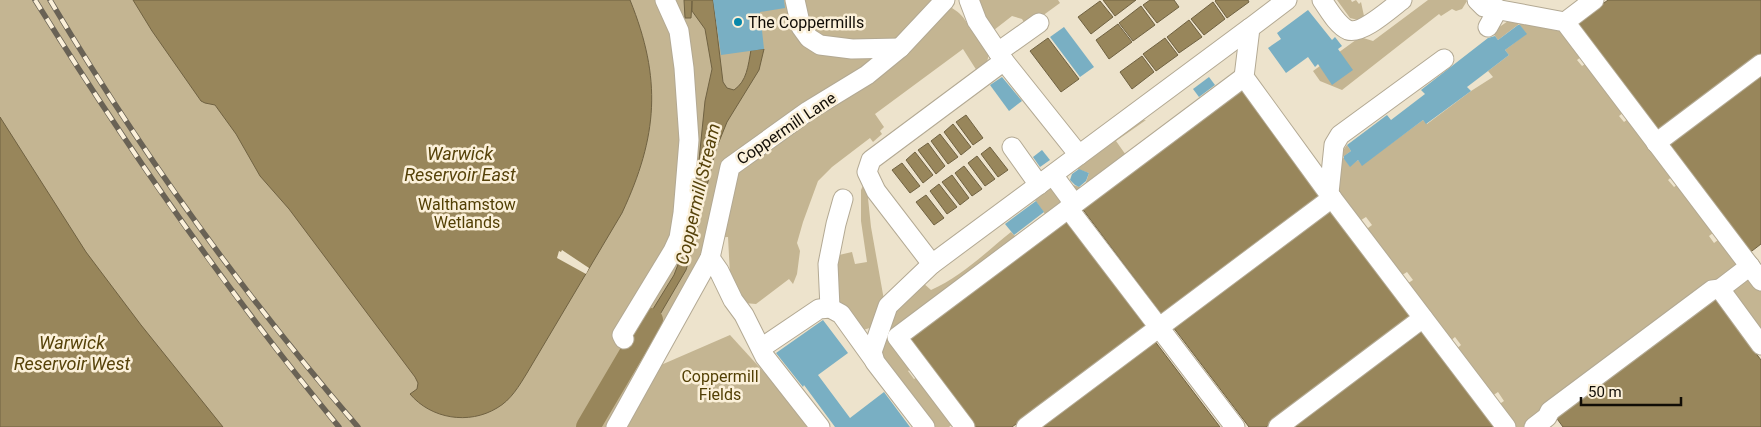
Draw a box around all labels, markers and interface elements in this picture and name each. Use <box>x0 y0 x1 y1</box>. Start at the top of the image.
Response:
place label: The Coppermills <box>748 13 864 32</box>
marker: The Coppermills <box>732 16 744 28</box>
street label: Coppermill Lane <box>733 88 840 169</box>
water label: Coppermill Stream <box>671 121 724 267</box>
water label: Warwick Reservoir East <box>404 143 516 185</box>
park label: Walthamstow Wetlands <box>418 195 516 232</box>
water label: Warwick Reservoir West <box>14 332 130 374</box>
park label: Coppermill Fields <box>681 367 759 404</box>
scale bar <box>1581 374 1681 406</box>
text: 50 m <box>1588 383 1622 401</box>

